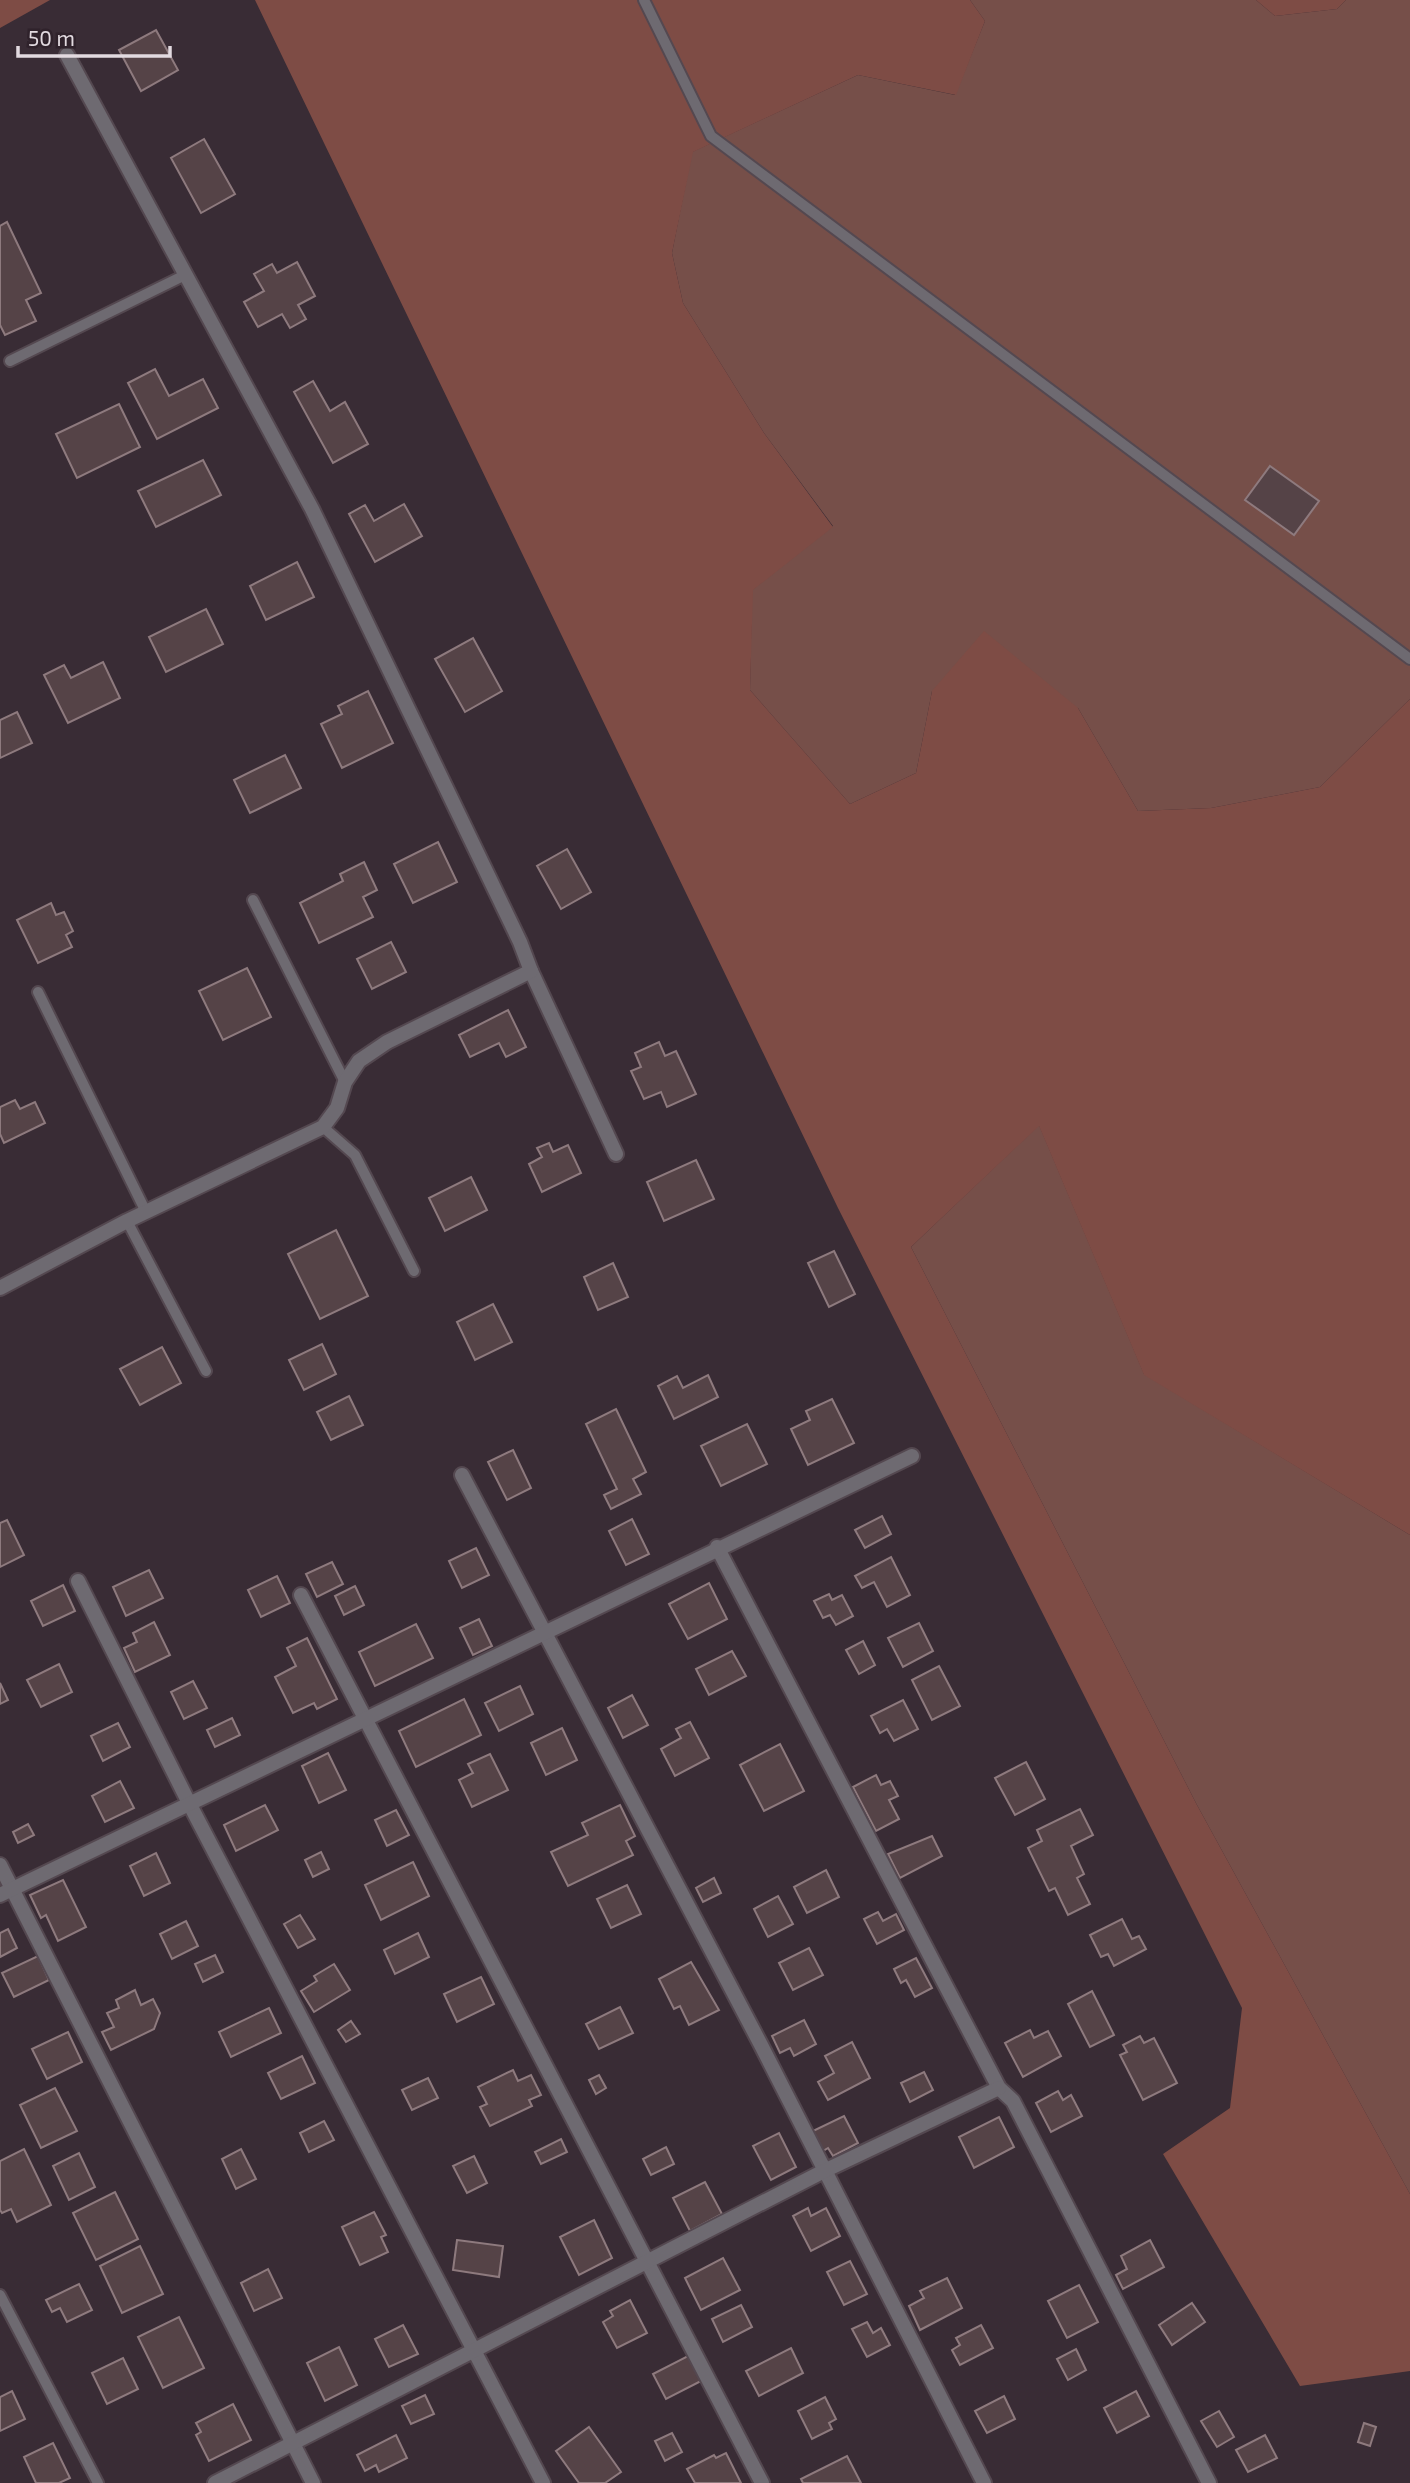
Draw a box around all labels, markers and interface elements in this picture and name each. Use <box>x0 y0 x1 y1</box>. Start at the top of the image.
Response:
scale bar <box>18 14 170 58</box>
text: 50 m <box>28 25 75 50</box>

